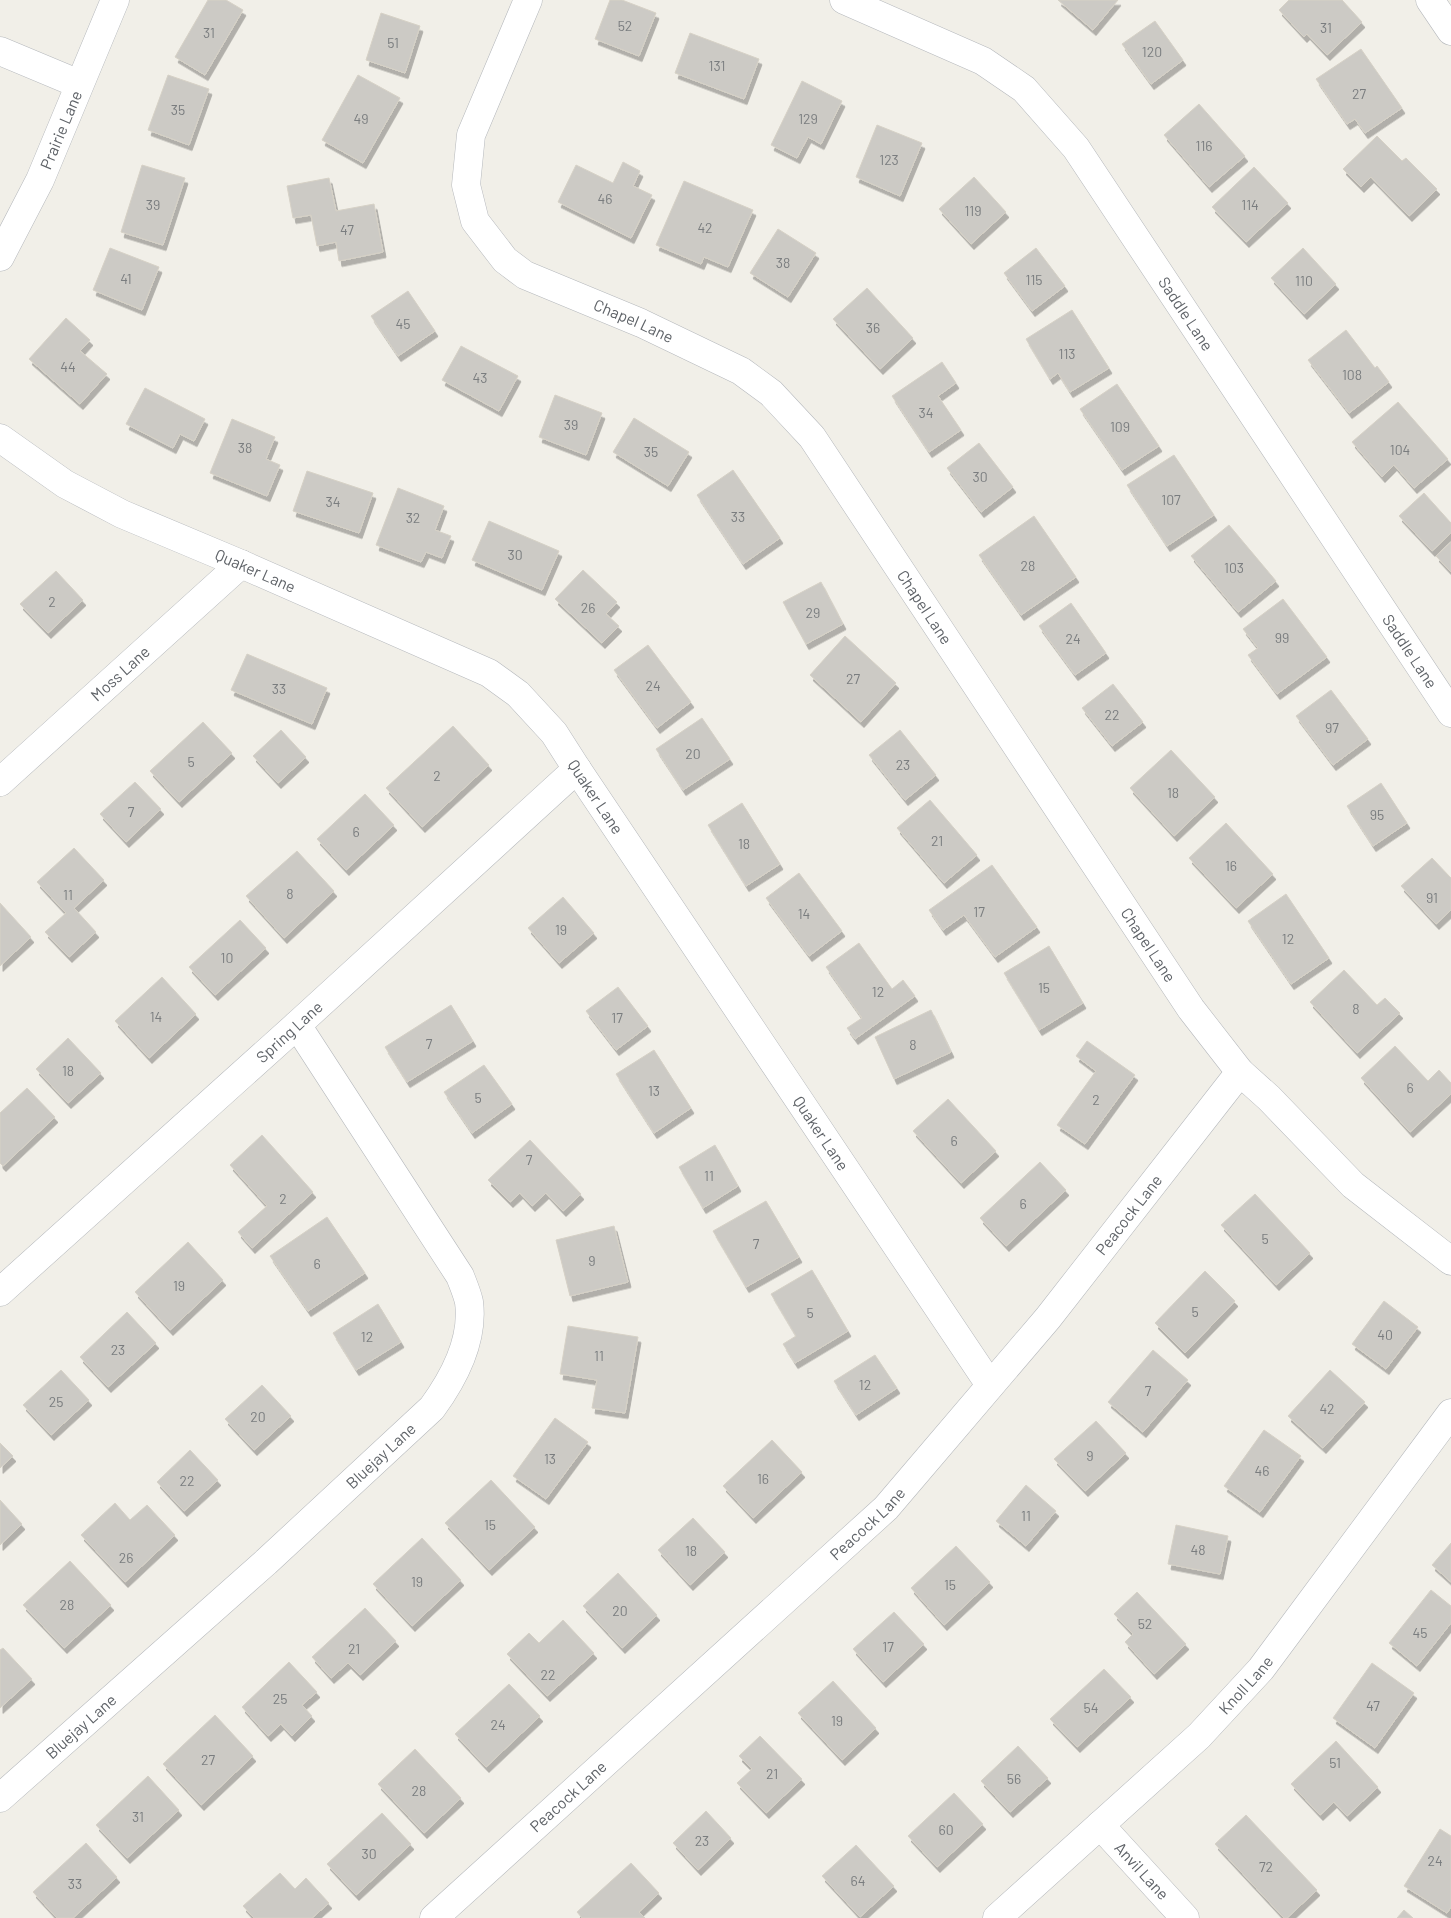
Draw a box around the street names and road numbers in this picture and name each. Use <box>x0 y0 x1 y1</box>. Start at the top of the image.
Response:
street label: Prairie Lane <box>36 88 85 172</box>
street label: Saddle Lane <box>1155 273 1218 354</box>
street label: Chapel Lane <box>591 295 677 346</box>
street label: Quaker Lane <box>213 544 299 596</box>
street label: Chapel Lane <box>894 566 957 648</box>
street label: Saddle Lane <box>1379 610 1442 691</box>
street label: Moss Lane <box>86 641 153 704</box>
street label: Quaker Lane <box>564 756 628 837</box>
street label: Chapel Lane <box>1117 904 1180 985</box>
street label: Spring Lane <box>252 997 326 1066</box>
street label: Quaker Lane <box>790 1092 853 1174</box>
street label: Peacock Lane <box>1091 1170 1165 1258</box>
street label: Bluejay Lane <box>342 1418 419 1492</box>
street label: Peacock Lane <box>825 1483 908 1563</box>
street label: Knoll Lane <box>1214 1652 1276 1718</box>
street label: Bluejay Lane <box>41 1690 120 1762</box>
street label: Peacock Lane <box>526 1756 610 1836</box>
street label: Anvil Lane <box>1111 1838 1173 1903</box>

